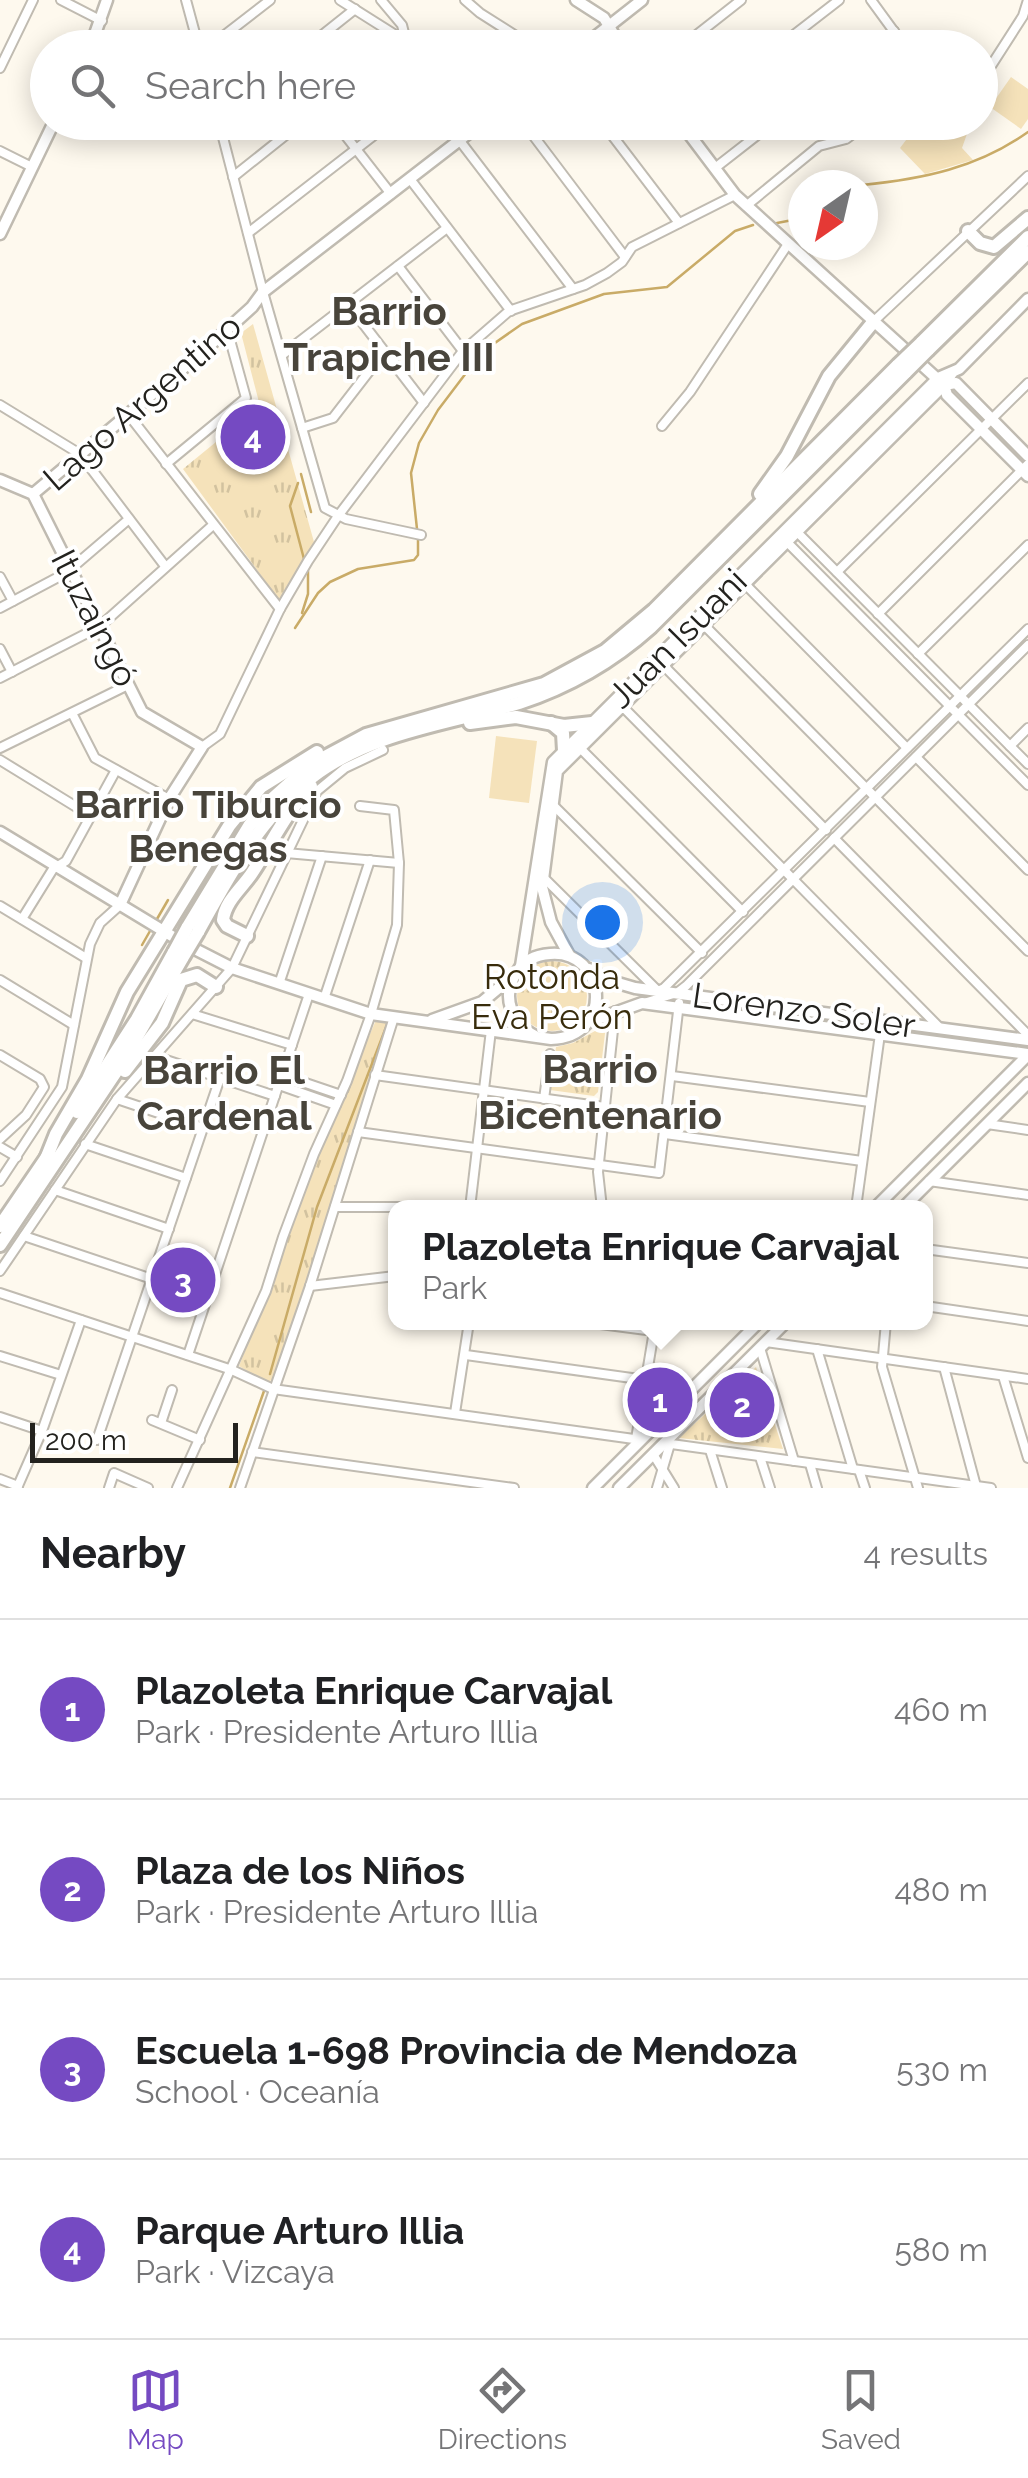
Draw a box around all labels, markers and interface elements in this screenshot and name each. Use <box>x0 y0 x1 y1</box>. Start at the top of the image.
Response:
search box <box>30 30 998 140</box>
icon: search <box>65 58 120 113</box>
text: Search here <box>145 63 356 108</box>
north arrow <box>788 170 878 260</box>
district label: Barrio Trapiche III <box>283 287 495 380</box>
street label: Lago Argentino <box>35 305 249 499</box>
pin: 4 <box>220 400 286 474</box>
street label: Ituzaingó <box>43 543 147 693</box>
street label: Juan Isuani <box>599 560 755 716</box>
district label: Barrio Tiburcio Benegas <box>74 782 342 871</box>
your location <box>577 897 628 948</box>
park label: Rotonda Eva Perón <box>471 956 633 1037</box>
street label: Lorenzo Soler <box>690 974 918 1046</box>
district label: Barrio Bicentenario <box>478 1045 722 1138</box>
district label: Barrio El Cardenal <box>136 1046 312 1139</box>
popup <box>388 1200 933 1330</box>
text: Plazoleta Enrique Carvajal <box>422 1224 899 1269</box>
pin: 3 <box>150 1242 216 1318</box>
text: Park <box>422 1269 487 1306</box>
pin: 1 <box>628 1362 692 1438</box>
pin: 2 <box>710 1368 774 1442</box>
scale bar <box>30 1418 238 1462</box>
text: 200 m <box>45 1424 127 1457</box>
text: Nearby <box>40 1529 186 1578</box>
text: 4 results <box>864 1535 988 1572</box>
text: Plazoleta Enrique Carvajal <box>135 1668 612 1713</box>
text: 1 <box>65 1691 80 1728</box>
text: 460 m <box>894 1691 988 1728</box>
text: Park · Presidente Arturo Illia <box>135 1713 538 1750</box>
text: Plaza de los Niños <box>135 1848 465 1893</box>
text: 2 <box>63 1871 82 1908</box>
text: 480 m <box>894 1871 988 1908</box>
text: Park · Presidente Arturo Illia <box>135 1893 538 1930</box>
text: Escuela 1-698 Provincia de Mendoza <box>135 2028 798 2073</box>
text: 3 <box>64 2051 81 2088</box>
text: 530 m <box>896 2051 988 2088</box>
text: School · Oceanía <box>135 2073 380 2110</box>
text: Parque Arturo Illia <box>135 2208 464 2253</box>
text: 4 <box>63 2231 82 2268</box>
text: 580 m <box>894 2231 988 2268</box>
text: Park · Vizcaya <box>135 2253 335 2290</box>
tab: Map <box>127 2363 184 2456</box>
tab: Directions <box>438 2363 567 2456</box>
tab: Saved <box>821 2363 901 2456</box>

